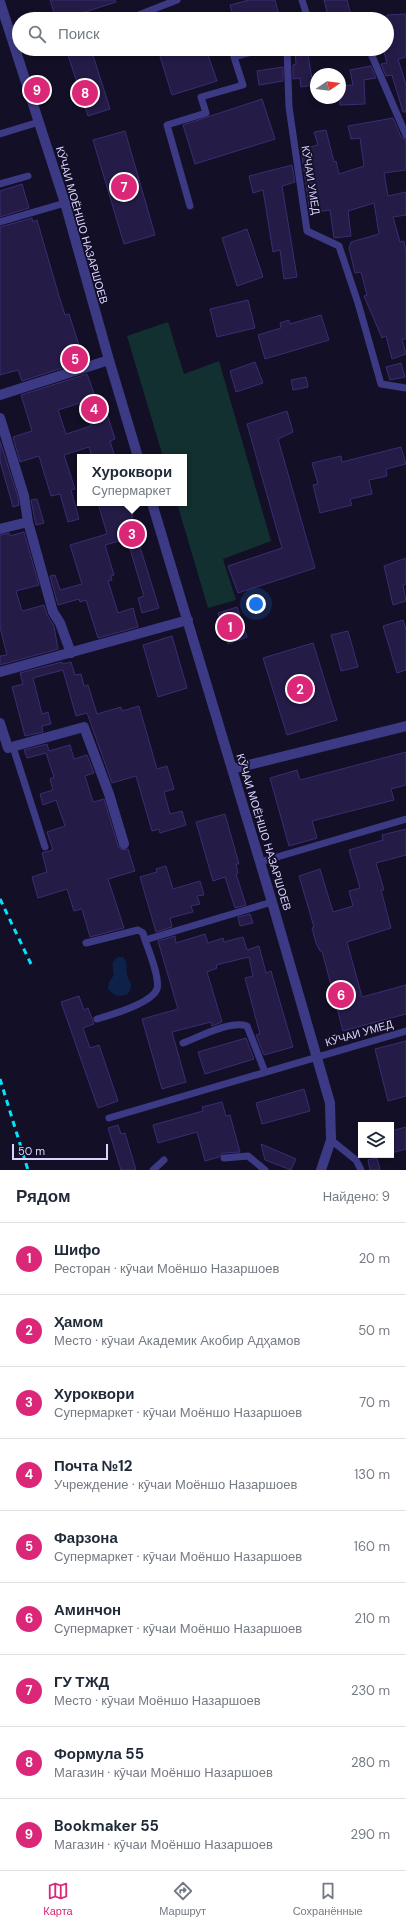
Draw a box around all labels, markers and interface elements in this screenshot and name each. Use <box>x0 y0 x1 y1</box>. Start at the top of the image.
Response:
search box <box>12 12 394 56</box>
icon: search <box>26 23 48 45</box>
text: Поиск <box>58 24 100 44</box>
north arrow <box>310 68 346 104</box>
pin: 9 <box>24 75 50 105</box>
pin: 8 <box>72 78 98 108</box>
street label: КӮЧАИ УМЕД <box>299 144 323 216</box>
street label: КӮЧАИ МОЁНШО НАЗАРШОЕВ <box>53 145 111 305</box>
pin: 7 <box>111 172 137 202</box>
pin: 5 <box>62 344 88 374</box>
pin: 4 <box>81 394 107 424</box>
popup <box>77 454 187 506</box>
text: Хуроквори <box>92 462 172 482</box>
text: Супермаркет <box>92 482 171 499</box>
pin: 3 <box>119 519 145 549</box>
your location <box>246 594 266 614</box>
pin: 1 <box>217 612 243 642</box>
pin: 2 <box>287 674 313 704</box>
street label: КӮЧАИ МОЁНШО НАЗАРШОЕВ <box>233 752 295 912</box>
pin: 6 <box>328 980 354 1010</box>
street label: КӮЧАИ УМЕД <box>324 1016 395 1049</box>
map controls <box>358 1122 394 1158</box>
button: layers <box>358 1122 394 1158</box>
scale bar <box>12 1142 108 1161</box>
text: 50 m <box>18 1144 45 1158</box>
text: Рядом <box>16 1185 71 1207</box>
text: Найдено: 9 <box>323 1188 390 1205</box>
text: Шифо <box>54 1240 100 1260</box>
text: 1 <box>27 1250 31 1267</box>
text: 20 m <box>359 1250 390 1267</box>
text: Ресторан · кӯчаи Моёншо Назаршоев <box>54 1260 279 1277</box>
text: Ҳамом <box>54 1312 103 1332</box>
text: 2 <box>25 1322 33 1339</box>
text: 50 m <box>358 1322 390 1339</box>
text: Место · кӯчаи Академик Акобир Адҳамов <box>54 1332 300 1349</box>
text: Хуроквори <box>54 1384 134 1404</box>
text: 3 <box>25 1394 33 1411</box>
text: 70 m <box>359 1394 390 1411</box>
text: Супермаркет · кӯчаи Моёншо Назаршоев <box>54 1404 302 1421</box>
text: Почта №12 <box>54 1456 132 1476</box>
text: 4 <box>25 1466 33 1483</box>
text: 130 m <box>354 1466 390 1483</box>
text: Учреждение · кӯчаи Моёншо Назаршоев <box>54 1476 297 1493</box>
text: Фарзона <box>54 1528 118 1548</box>
text: 5 <box>25 1538 33 1555</box>
text: 160 m <box>354 1538 390 1555</box>
text: Супермаркет · кӯчаи Моёншо Назаршоев <box>54 1548 302 1565</box>
text: Аминчон <box>54 1600 121 1620</box>
text: 6 <box>25 1610 33 1627</box>
text: 210 m <box>355 1610 390 1627</box>
text: Супермаркет · кӯчаи Моёншо Назаршоев <box>54 1620 302 1637</box>
text: ГУ ТЖД <box>54 1672 109 1692</box>
text: 7 <box>26 1682 32 1699</box>
text: 230 m <box>351 1682 390 1699</box>
text: Место · кӯчаи Моёншо Назаршоев <box>54 1692 261 1709</box>
text: Формула 55 <box>54 1744 144 1764</box>
text: 8 <box>25 1754 33 1771</box>
text: 280 m <box>351 1754 390 1771</box>
text: Магазин · кӯчаи Моёншо Назаршоев <box>54 1764 273 1781</box>
text: Bookmaker 55 <box>54 1816 159 1836</box>
text: 9 <box>25 1826 33 1843</box>
text: 290 m <box>351 1826 390 1843</box>
text: Магазин · кӯчаи Моёншо Назаршоев <box>54 1836 273 1853</box>
tab: Карта <box>43 1880 73 1918</box>
tab: Маршрут <box>159 1880 206 1918</box>
tab: Сохранённые <box>293 1880 363 1918</box>

